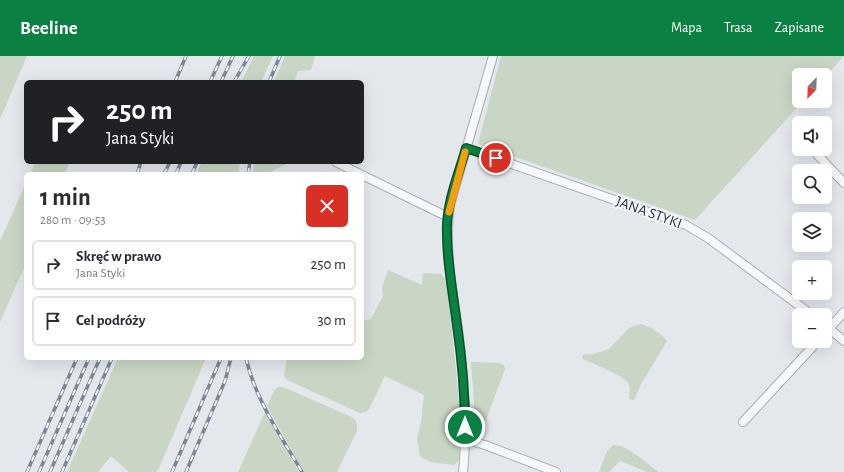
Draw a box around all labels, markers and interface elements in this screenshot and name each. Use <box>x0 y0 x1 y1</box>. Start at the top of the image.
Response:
text: Beeline <box>20 19 78 38</box>
text: Mapa <box>671 21 702 35</box>
text: Trasa <box>724 21 752 35</box>
text: Zapisane <box>774 21 824 35</box>
north arrow <box>792 68 832 108</box>
map controls <box>792 68 832 348</box>
icon: right <box>40 96 92 148</box>
text: 250 m <box>106 97 173 125</box>
button: sound <box>792 116 832 156</box>
text: Jana Styki <box>106 130 174 148</box>
pin <box>479 141 513 175</box>
icon: arrive <box>485 147 507 169</box>
button: search <box>792 164 832 204</box>
button: close <box>306 185 348 227</box>
text: 1 min <box>40 186 91 210</box>
street label: JANA STYKI <box>614 194 684 231</box>
button: layers <box>792 212 832 252</box>
text: 280 m · 09:53 <box>40 214 106 227</box>
text: Skręć w prawo <box>76 249 161 264</box>
icon: right <box>42 254 64 276</box>
text: 250 m <box>311 257 346 272</box>
button: + <box>792 260 832 300</box>
text: Jana Styki <box>76 267 125 280</box>
button: − <box>792 308 832 348</box>
icon: arrive <box>42 310 64 332</box>
text: Cel podróży <box>76 313 145 328</box>
text: 30 m <box>317 313 346 328</box>
position arrow <box>444 406 486 448</box>

